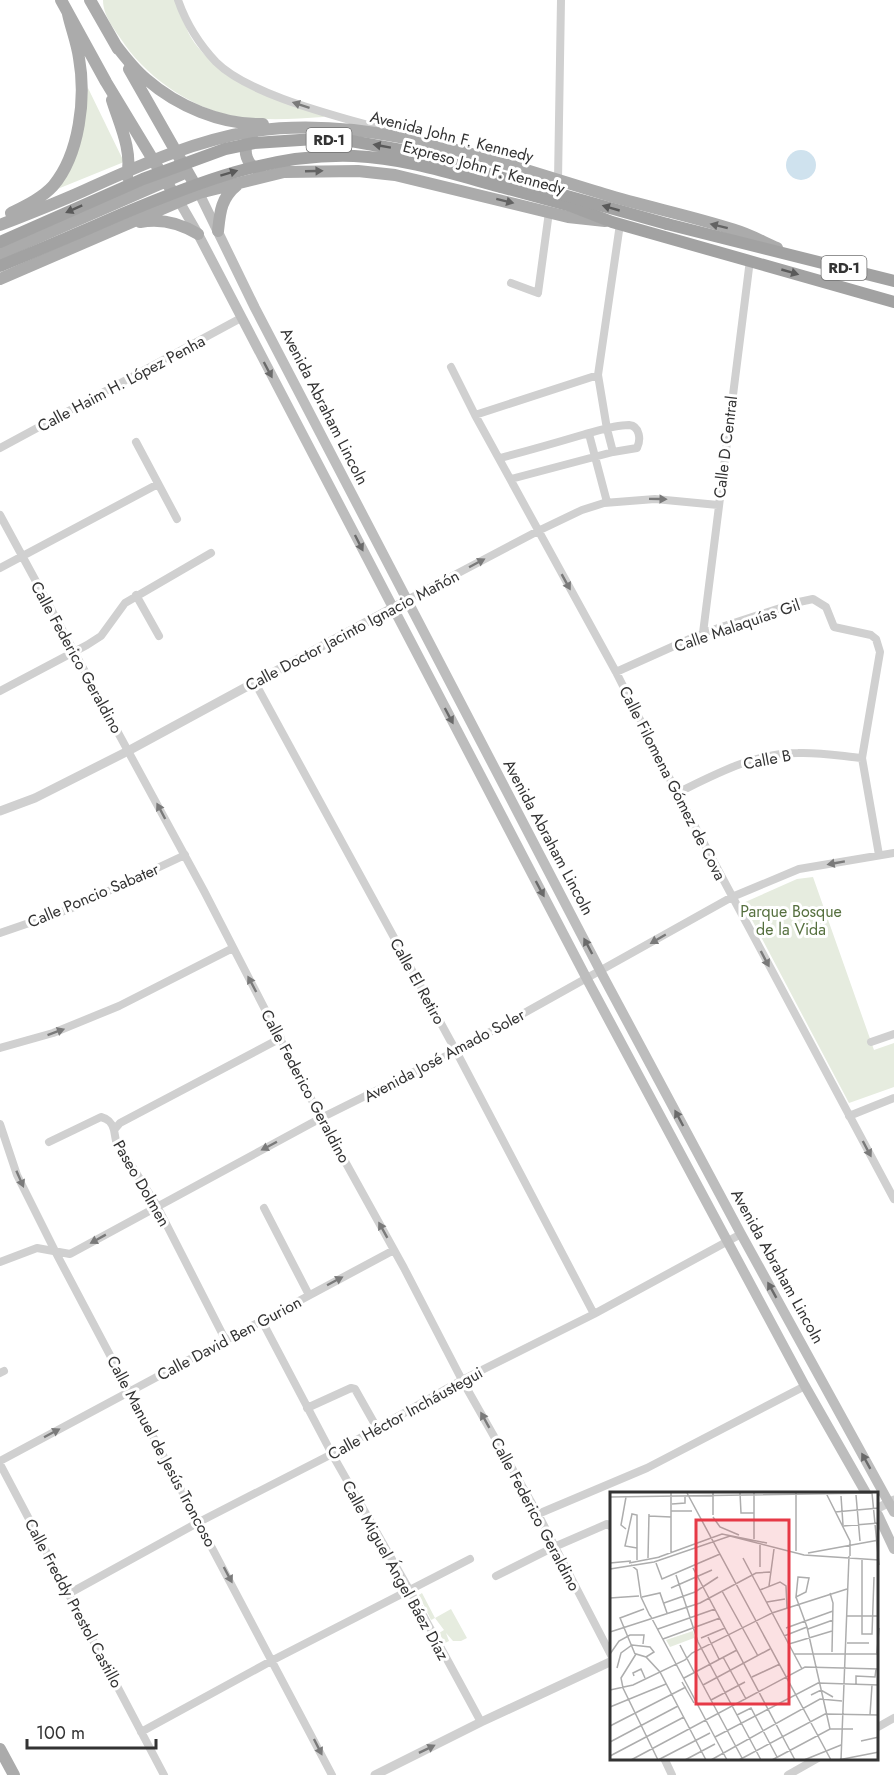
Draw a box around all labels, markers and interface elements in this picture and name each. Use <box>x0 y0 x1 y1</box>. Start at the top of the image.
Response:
one-way arrow <box>292 99 310 109</box>
street label: Avenida John F. Kennedy <box>368 105 537 168</box>
road number: RD-1 <box>306 128 352 152</box>
street label: Expreso John F. Kennedy <box>400 135 568 200</box>
one-way arrow <box>372 141 391 150</box>
one-way arrow <box>304 166 323 176</box>
one-way arrow <box>220 168 238 177</box>
one-way arrow <box>496 197 515 207</box>
one-way arrow <box>601 203 620 213</box>
one-way arrow <box>65 205 82 214</box>
one-way arrow <box>710 220 729 230</box>
road number: RD-1 <box>822 256 866 280</box>
one-way arrow <box>781 268 799 278</box>
street label: Avenida Abraham Lincoln <box>275 324 374 489</box>
street label: Calle Haim H. López Penha <box>33 329 209 437</box>
one-way arrow <box>264 362 273 379</box>
street label: Calle D Central <box>708 395 743 500</box>
one-way arrow <box>649 494 668 504</box>
one-way arrow <box>354 535 364 552</box>
one-way arrow <box>469 558 486 568</box>
street label: Calle Doctor Jacinto Ignacio Mañón <box>241 564 463 697</box>
one-way arrow <box>561 574 571 591</box>
street label: Calle Federico Geraldino <box>25 577 128 738</box>
street label: Calle Malaquías Gil <box>671 593 803 658</box>
street label: Calle Filomena Gómez de Cova <box>613 682 732 884</box>
one-way arrow <box>444 708 454 725</box>
street label: Calle B <box>741 744 793 775</box>
street label: Avenida Abraham Lincoln <box>498 755 599 919</box>
one-way arrow <box>156 802 166 819</box>
street label: Calle Poncio Sabater <box>24 857 163 934</box>
one-way arrow <box>827 858 846 867</box>
one-way arrow <box>535 880 545 897</box>
park label: Parque Bosque de la Vida <box>740 900 842 941</box>
one-way arrow <box>650 933 667 943</box>
street label: Calle El Retiro <box>384 934 451 1029</box>
one-way arrow <box>583 938 593 955</box>
one-way arrow <box>760 950 770 967</box>
one-way arrow <box>247 975 257 992</box>
street label: Avenida José Amado Soler <box>360 1003 529 1108</box>
street label: Calle Federico Geraldino <box>255 1005 356 1167</box>
one-way arrow <box>47 1026 65 1036</box>
one-way arrow <box>674 1110 684 1127</box>
street label: Paseo Dolmen <box>107 1136 176 1231</box>
one-way arrow <box>260 1141 277 1151</box>
one-way arrow <box>862 1141 872 1158</box>
one-way arrow <box>15 1170 25 1188</box>
street label: Avenida Abraham Lincoln <box>725 1185 830 1348</box>
one-way arrow <box>378 1221 388 1238</box>
one-way arrow <box>89 1234 106 1244</box>
one-way arrow <box>326 1277 343 1286</box>
one-way arrow <box>767 1281 777 1298</box>
street label: Calle David Ben Gurion <box>153 1291 306 1386</box>
street label: Calle Manuel de Jesús Troncoso <box>101 1351 222 1551</box>
street label: Calle Héctor Incháustegui <box>324 1361 487 1466</box>
one-way arrow <box>479 1412 490 1428</box>
one-way arrow <box>43 1428 60 1438</box>
street label: Calle Federico Geraldino <box>485 1433 586 1595</box>
one-way arrow <box>861 1452 871 1469</box>
street label: Calle Miguel Ángel Báez Díaz <box>336 1476 455 1665</box>
inset map <box>610 1492 879 1760</box>
street label: Calle Freddy Prestol Castillo <box>19 1514 128 1692</box>
one-way arrow <box>223 1566 232 1583</box>
scale bar <box>27 1712 156 1750</box>
text: 100 m <box>36 1720 85 1746</box>
one-way arrow <box>313 1739 323 1756</box>
one-way arrow <box>419 1745 436 1754</box>

